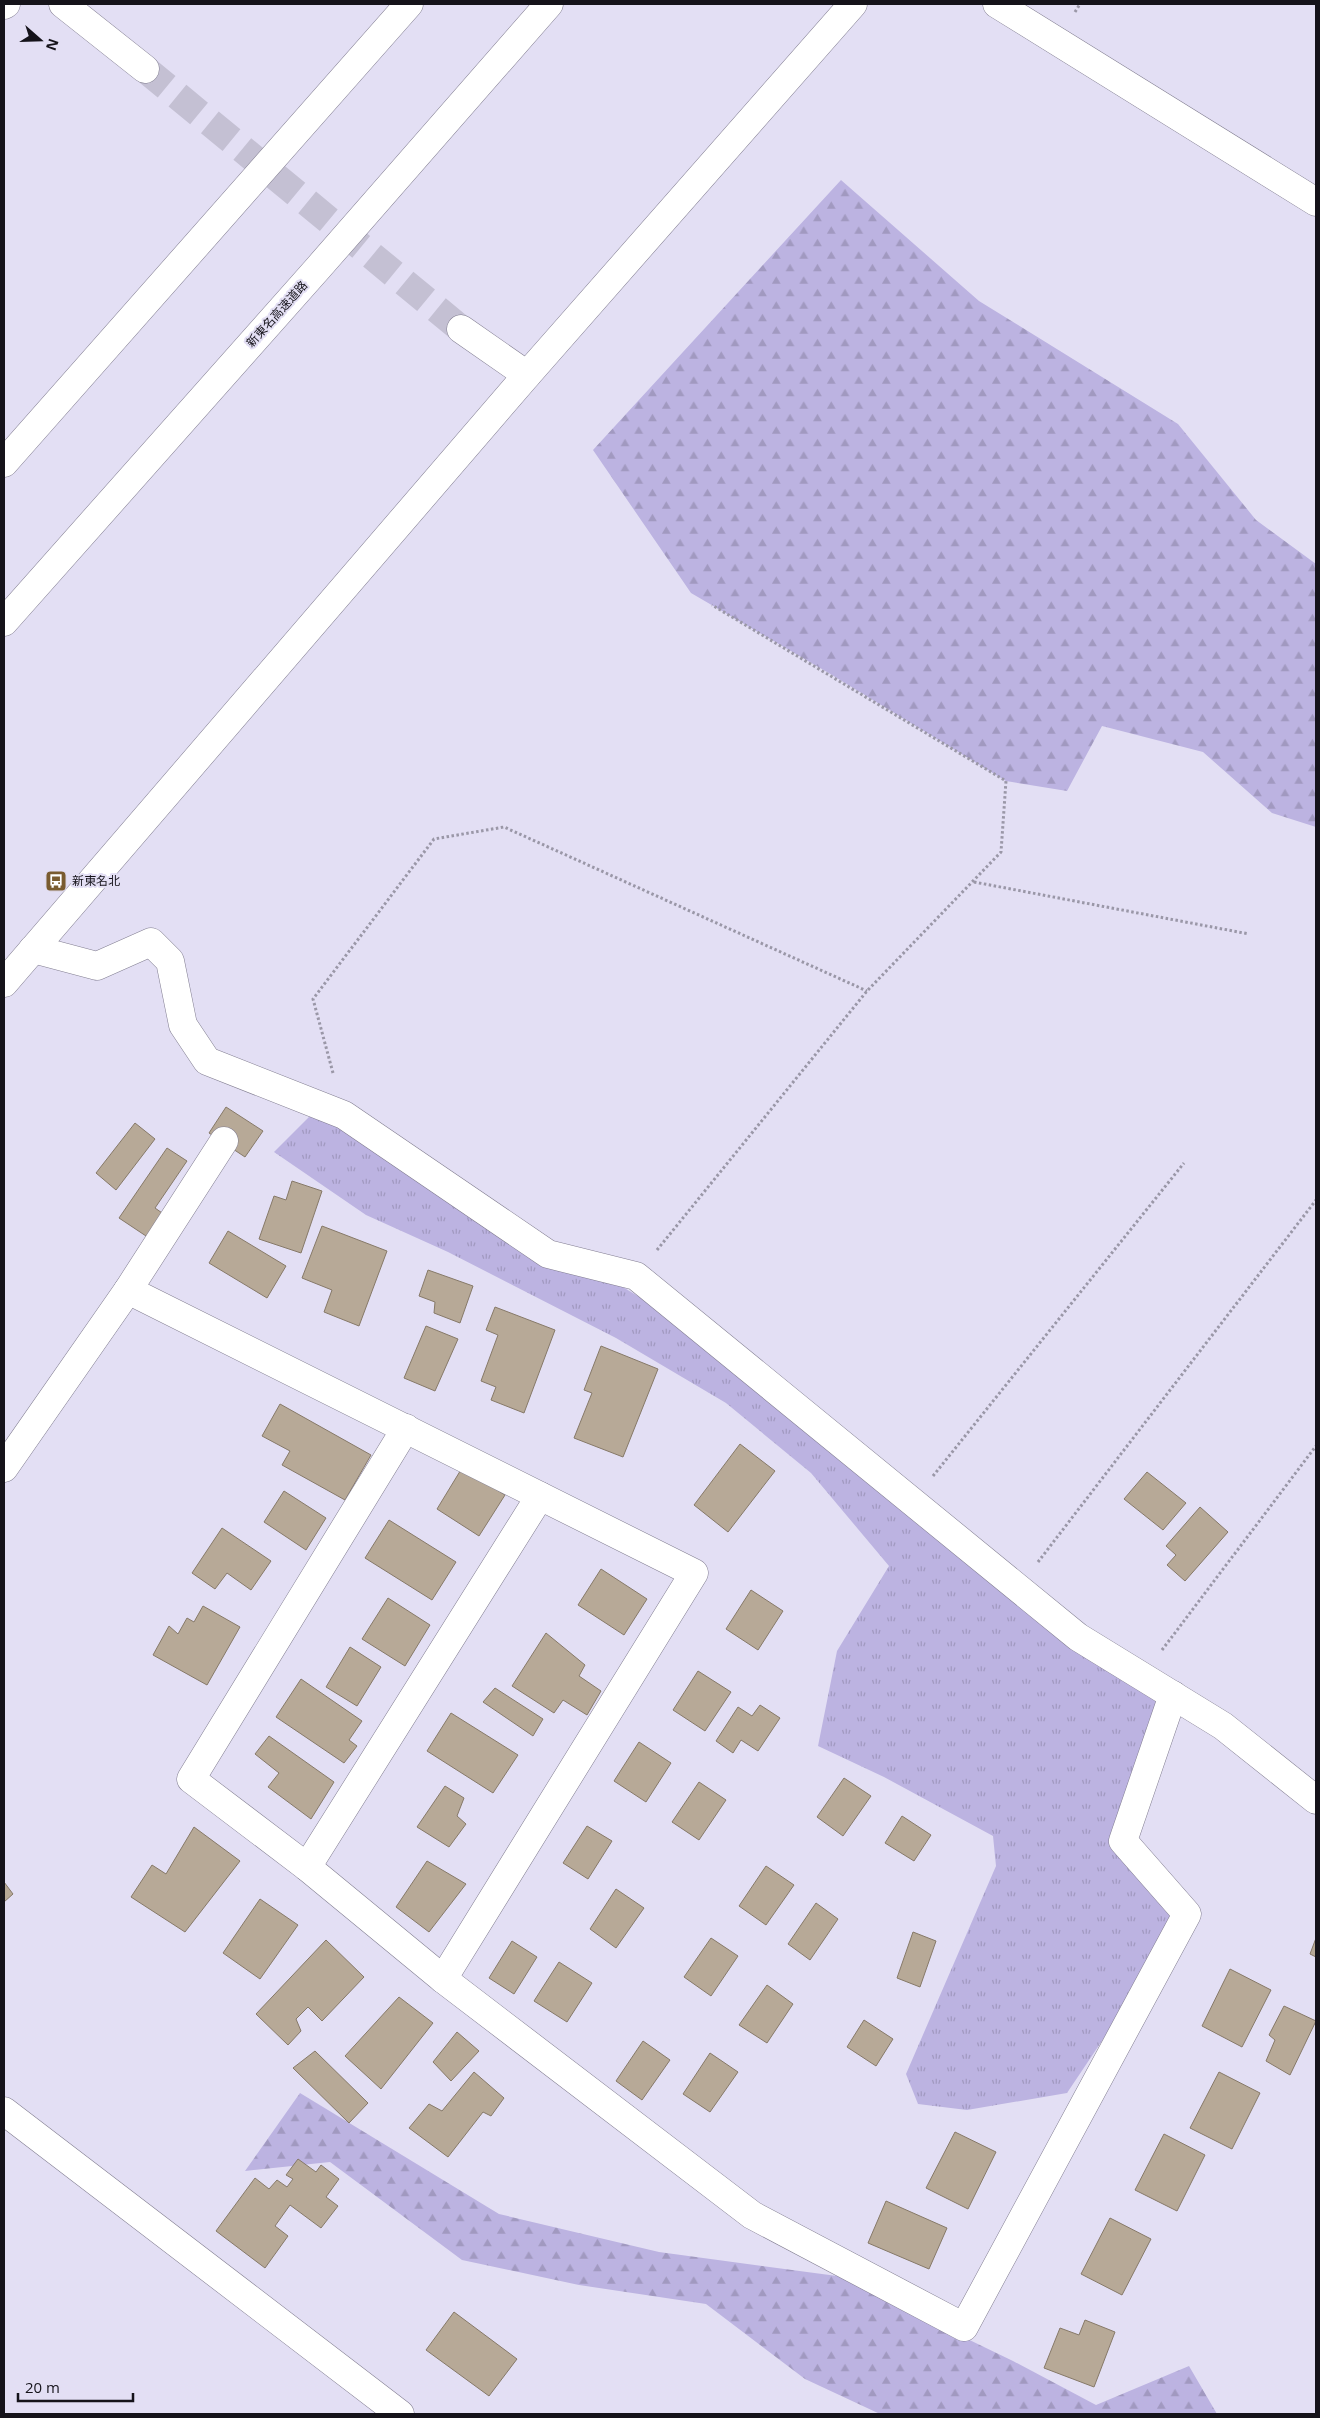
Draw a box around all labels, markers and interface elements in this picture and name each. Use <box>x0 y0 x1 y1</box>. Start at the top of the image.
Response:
north arrow <box>15 15 65 65</box>
text: N <box>42 36 64 53</box>
street label: 新東名高速道路 <box>242 277 311 351</box>
bus stop icon: 新東名北 <box>44 869 68 893</box>
place label: 新東名北 <box>72 872 120 889</box>
scale bar <box>18 2370 132 2402</box>
text: 20 m <box>25 2377 60 2397</box>

